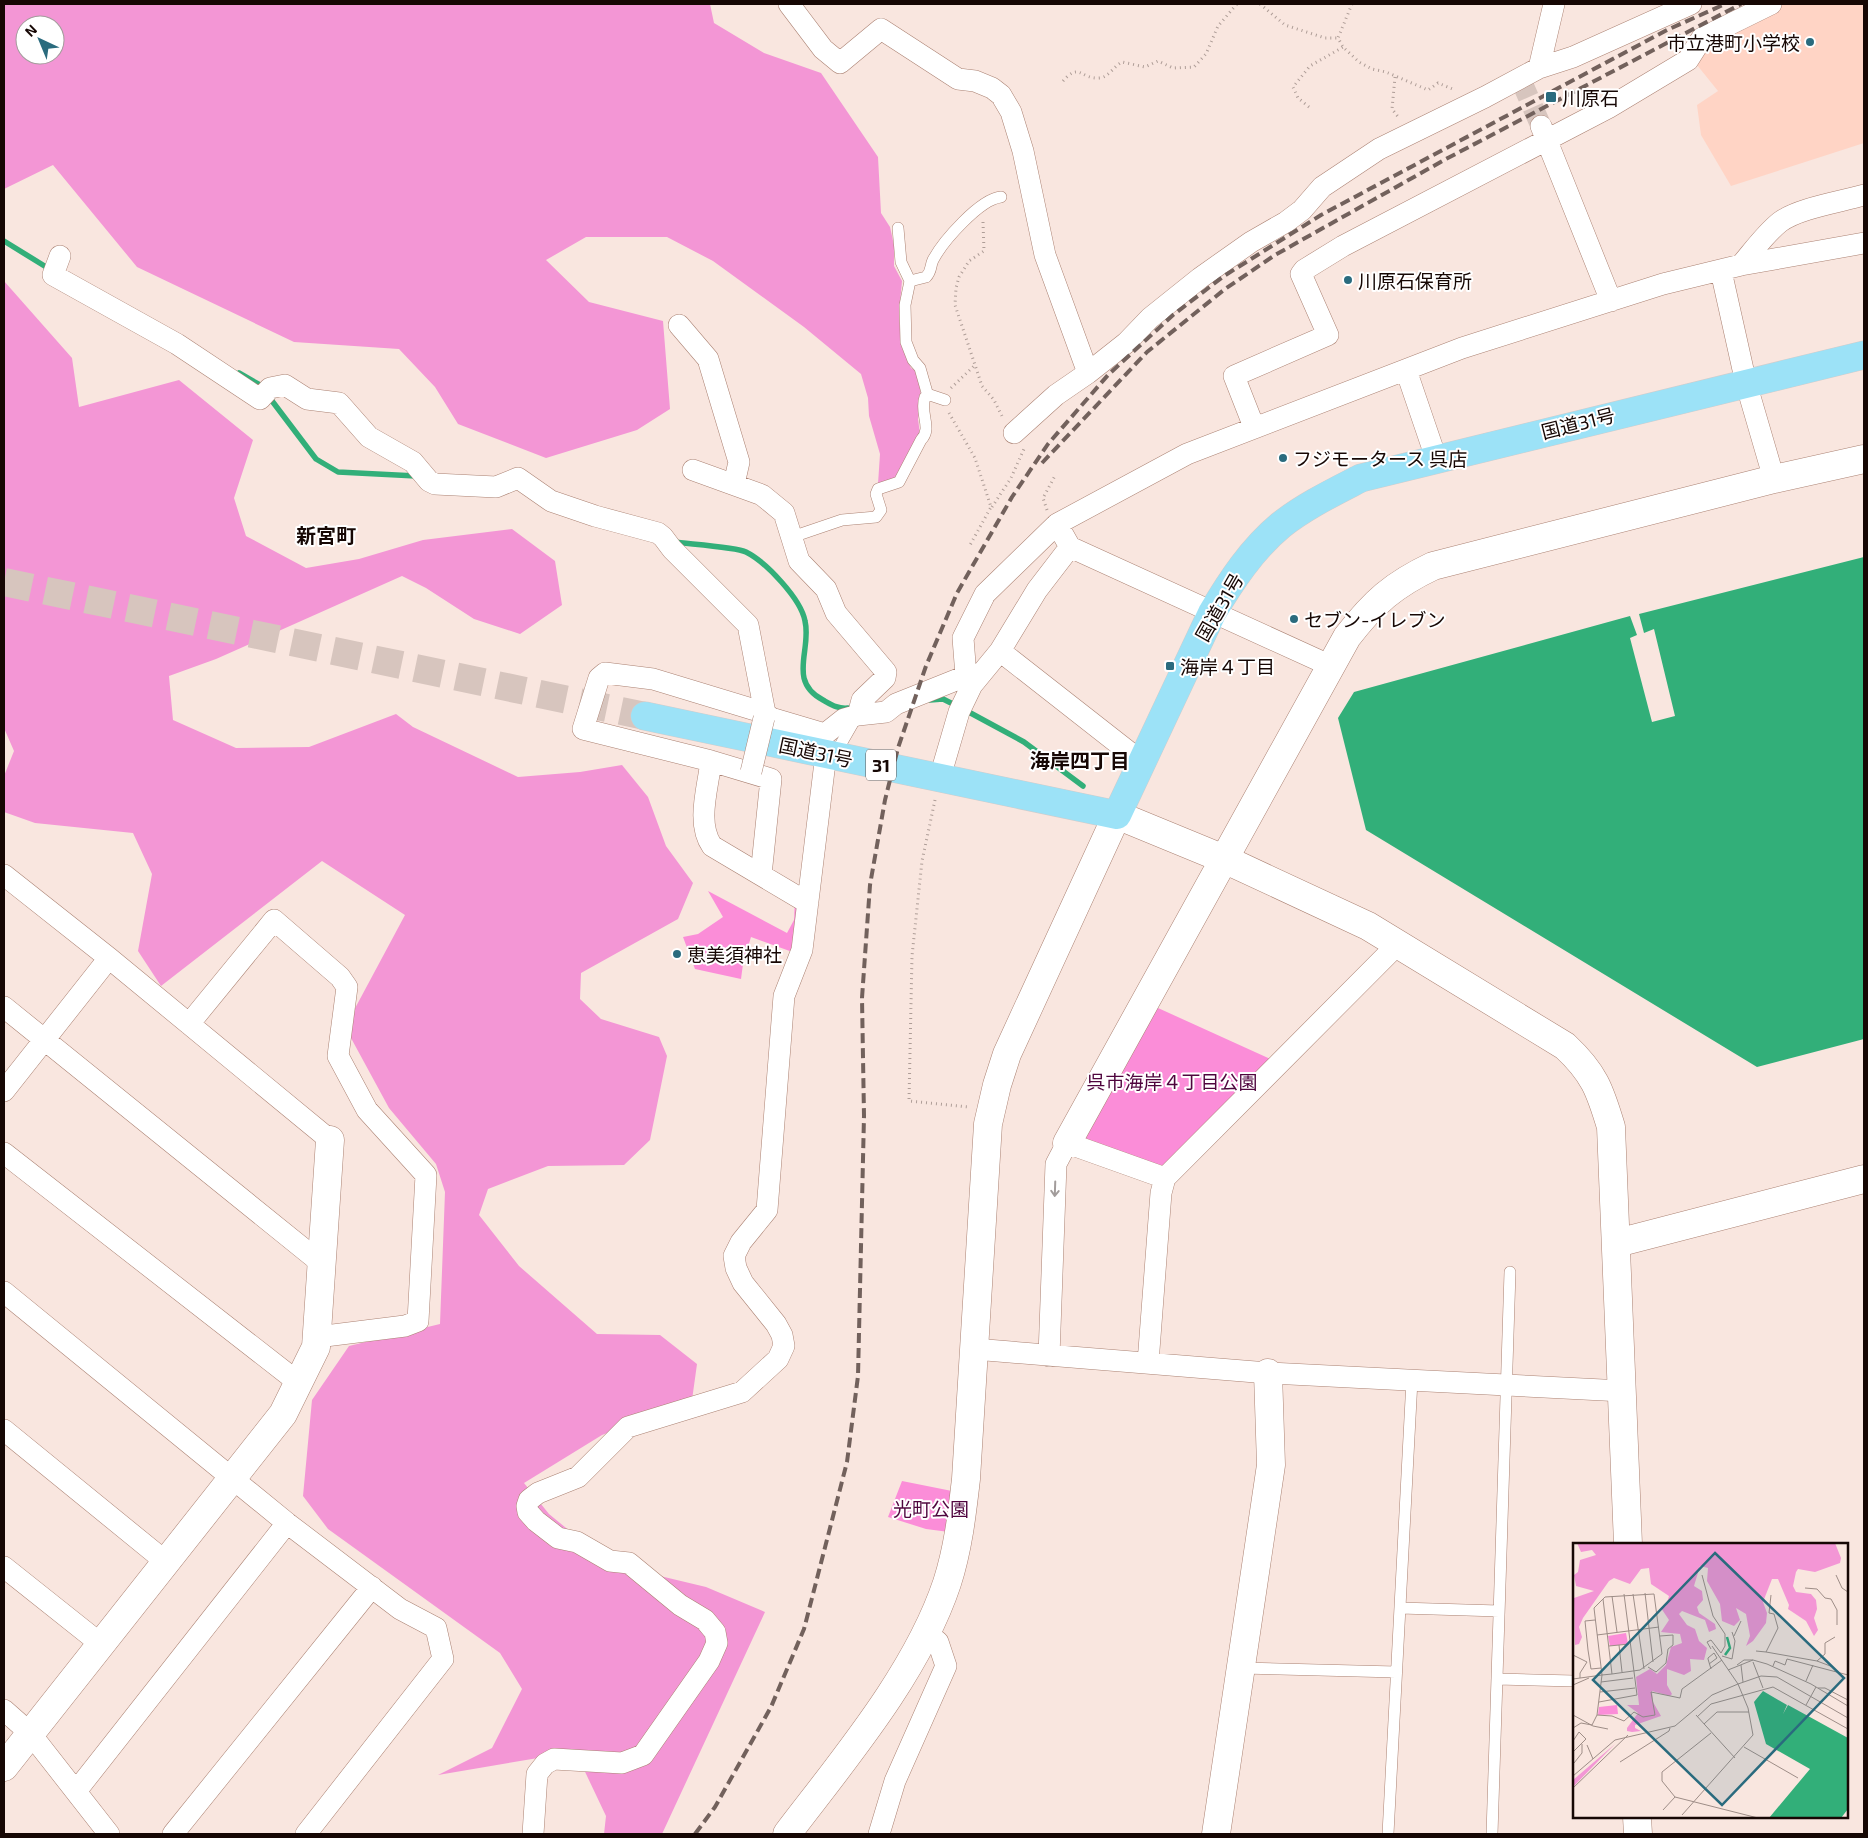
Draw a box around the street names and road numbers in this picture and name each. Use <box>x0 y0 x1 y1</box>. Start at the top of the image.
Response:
street label: 国道31号 <box>1539 403 1617 443</box>
street label: 国道31号 <box>1190 569 1248 645</box>
street label: 国道31号 <box>777 733 855 771</box>
road number: 31 <box>866 750 896 780</box>

